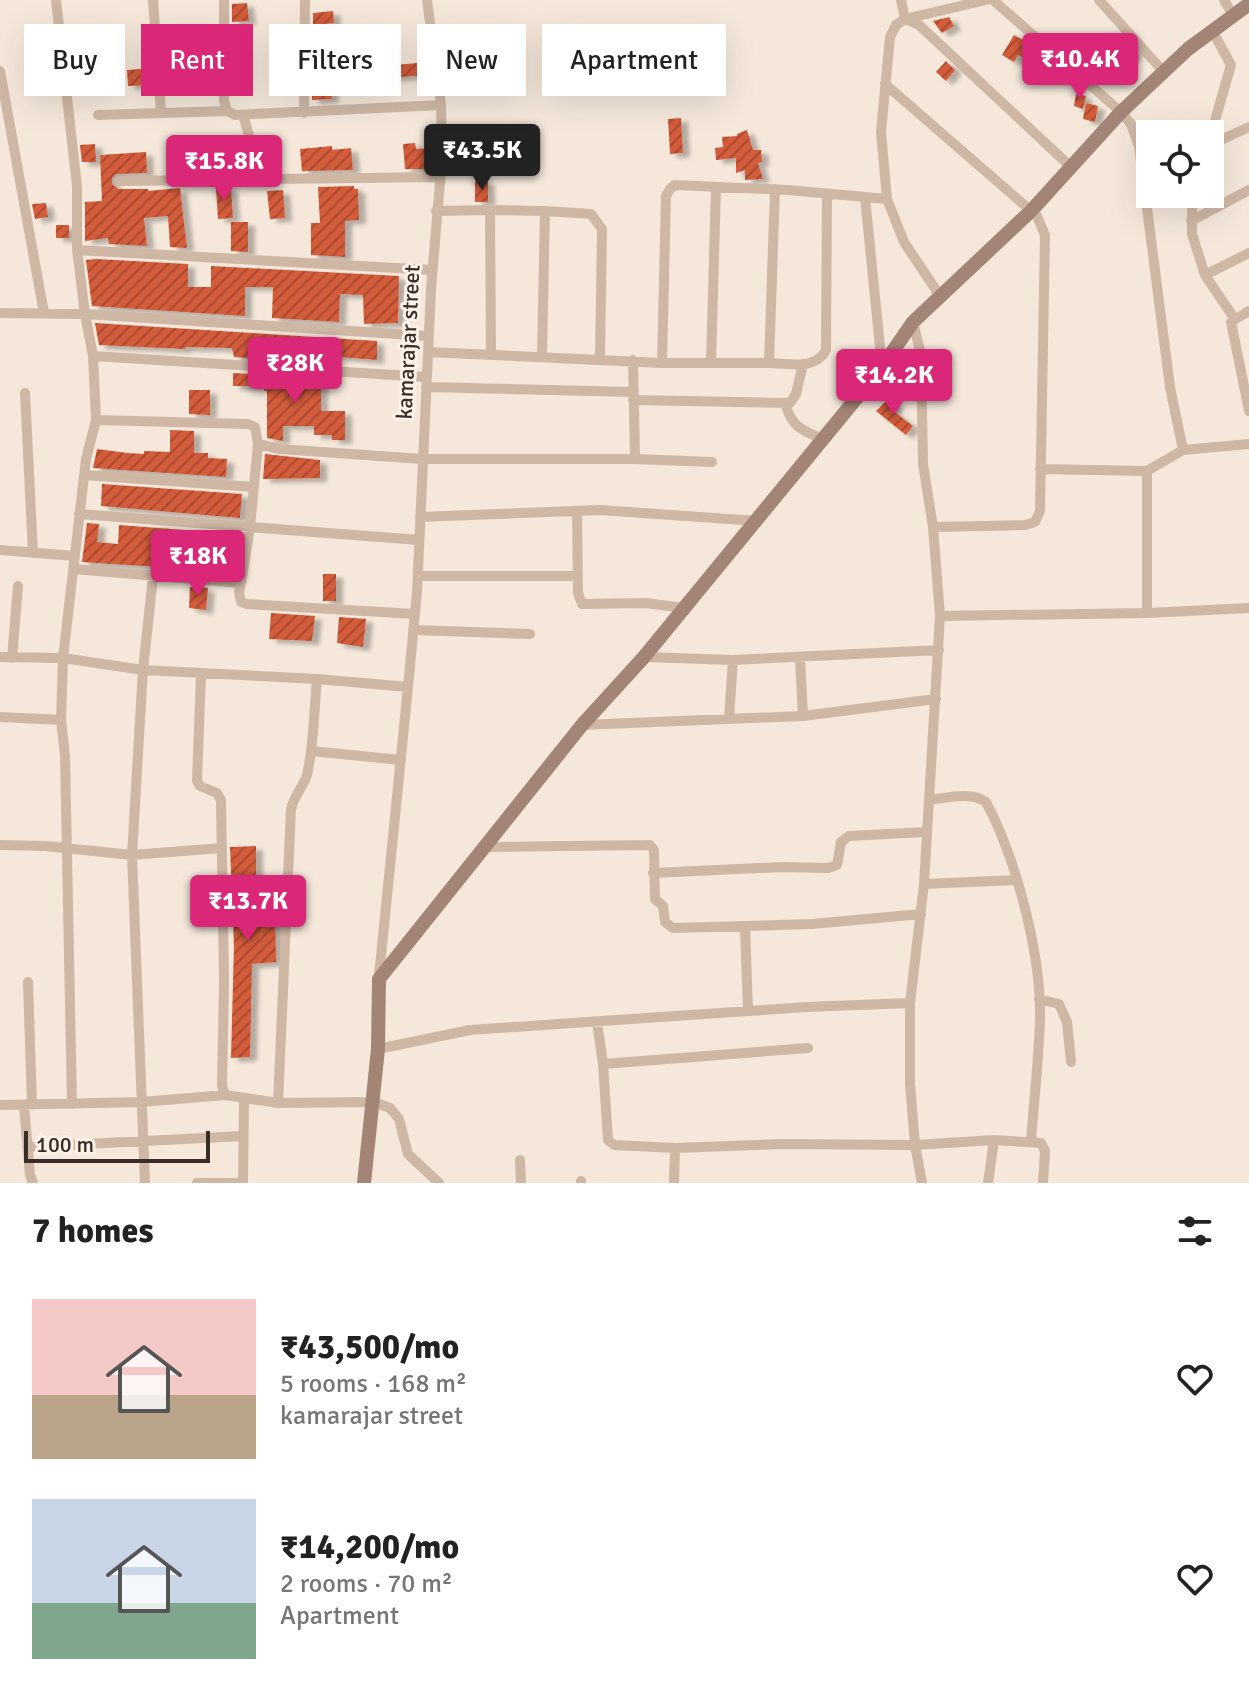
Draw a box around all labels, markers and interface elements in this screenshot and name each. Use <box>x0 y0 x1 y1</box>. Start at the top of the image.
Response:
chip: Buy <box>24 24 125 96</box>
chip: Rent <box>141 24 253 96</box>
chip: Filters <box>269 24 401 96</box>
chip: New <box>417 24 526 96</box>
chip: Apartment <box>542 24 726 96</box>
pin: ₹10.4K <box>1015 33 1145 101</box>
text: ₹10.4K <box>1040 43 1120 75</box>
map controls <box>1136 120 1224 208</box>
button: locate <box>1136 120 1224 208</box>
pin: ₹43.5K <box>417 124 547 192</box>
text: ₹43.5K <box>442 134 522 166</box>
pin: ₹15.8K <box>159 135 289 203</box>
text: ₹15.8K <box>184 145 264 177</box>
street label: kamarajar street <box>390 264 426 420</box>
pin: ₹28K <box>248 337 342 405</box>
text: ₹28K <box>266 347 324 379</box>
pin: ₹14.2K <box>829 349 959 417</box>
text: ₹14.2K <box>854 359 934 391</box>
pin: ₹18K <box>151 530 245 598</box>
text: ₹18K <box>169 540 227 572</box>
pin: ₹13.7K <box>183 875 313 943</box>
text: ₹13.7K <box>208 885 288 917</box>
scale bar <box>24 1127 210 1163</box>
text: 100 m <box>36 1131 94 1158</box>
icon: filters <box>1173 1209 1217 1253</box>
text: 7 homes <box>32 1210 153 1252</box>
text: ₹43,500/mo <box>280 1326 459 1368</box>
icon: home <box>96 1331 192 1427</box>
icon: heart <box>1173 1357 1217 1401</box>
text: 5 rooms · 168 m² <box>280 1368 467 1400</box>
text: kamarajar street <box>280 1400 463 1432</box>
text: ₹14,200/mo <box>280 1526 459 1568</box>
icon: home <box>96 1531 192 1627</box>
icon: heart <box>1173 1557 1217 1601</box>
text: 2 rooms · 70 m² <box>280 1568 453 1600</box>
text: Apartment <box>280 1600 399 1632</box>

